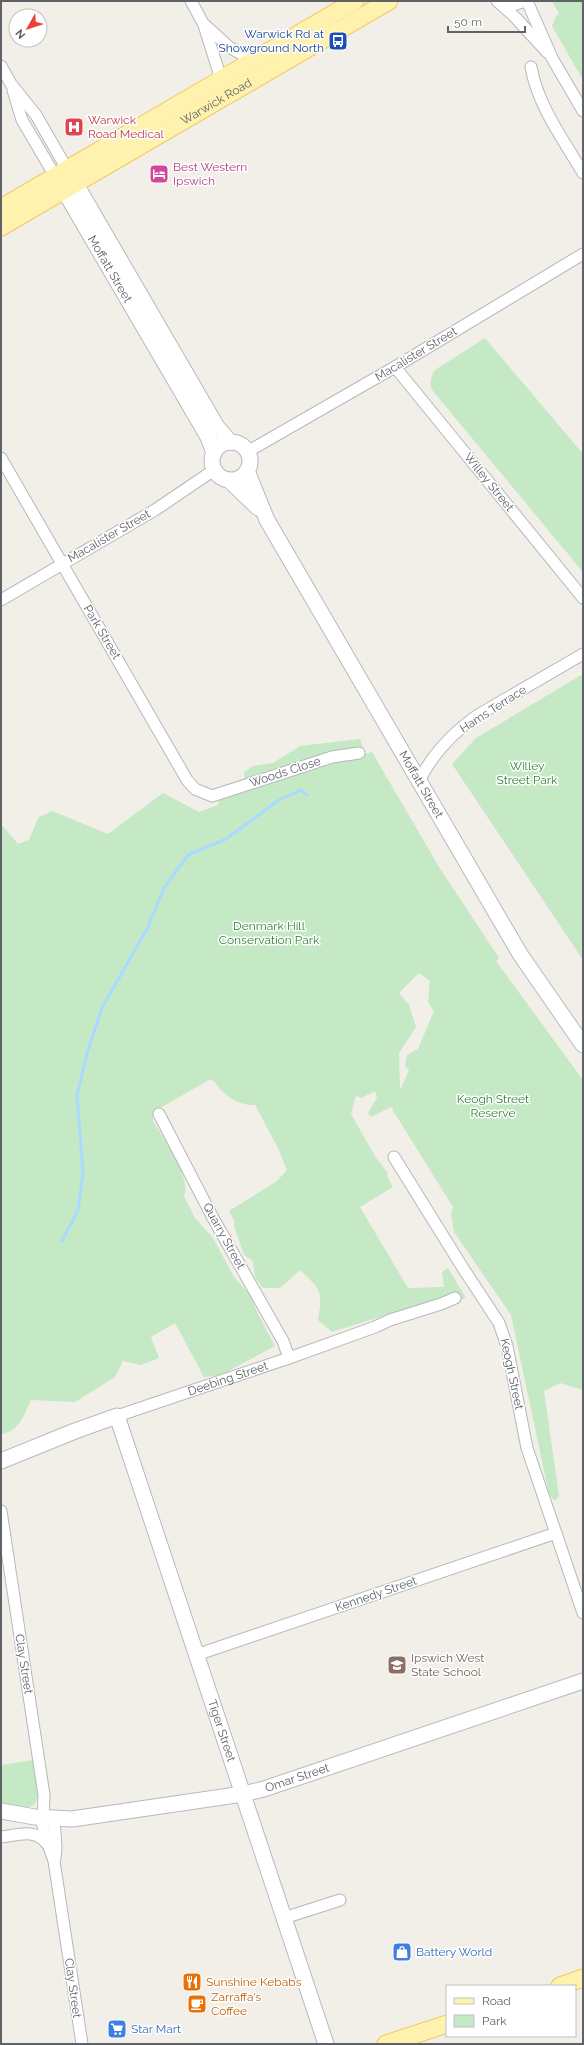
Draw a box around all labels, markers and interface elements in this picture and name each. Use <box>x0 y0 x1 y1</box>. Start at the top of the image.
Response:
north arrow <box>8 8 48 48</box>
scale bar <box>448 8 525 34</box>
text: 50 m <box>454 15 482 29</box>
text: N <box>13 27 28 41</box>
place label: Warwick Rd at Showground North <box>218 27 324 55</box>
bus stop icon: Warwick Rd at Showground North <box>327 30 349 52</box>
street label: Warwick Road <box>178 76 254 128</box>
place label: Warwick Road Medical <box>88 113 165 141</box>
hospital icon: Warwick Road Medical <box>63 116 85 138</box>
place label: Best Western Ipswich <box>173 160 247 188</box>
hotel icon: Best Western Ipswich <box>148 163 170 185</box>
street label: Moffatt Street <box>85 233 135 305</box>
street label: Macalister Street <box>373 324 459 384</box>
street label: Willey Street <box>461 450 517 514</box>
street label: Macalister Street <box>65 507 153 565</box>
street label: Park Street <box>80 602 124 662</box>
street label: Hams Terrace <box>457 682 529 736</box>
street label: Moffatt Street <box>396 748 446 821</box>
street label: Woods Close <box>248 754 322 790</box>
park label: Willey Street Park <box>497 759 558 787</box>
park label: Denmark Hill Conservation Park <box>219 919 320 947</box>
park label: Keogh Street Reserve <box>457 1092 529 1120</box>
street label: Quarry Street <box>200 1200 248 1272</box>
street label: Keogh Street <box>498 1337 526 1411</box>
street label: Deebing Street <box>186 1359 270 1399</box>
street label: Kennedy Street <box>333 1573 419 1615</box>
street label: Clay Street <box>12 1633 36 1695</box>
place label: Ipswich West State School <box>411 1651 484 1679</box>
school or university icon: Ipswich West State School <box>386 1654 408 1676</box>
street label: Tiger Street <box>205 1698 239 1764</box>
street label: Omar Street <box>263 1760 331 1795</box>
shop icon: Battery World <box>391 1941 413 1963</box>
place label: Battery World <box>416 1945 492 1959</box>
street label: Clay Street <box>62 1957 84 2019</box>
restaurant icon: Sunshine Kebabs <box>181 1971 203 1993</box>
place label: Sunshine Kebabs <box>206 1975 302 1989</box>
legend <box>446 1985 576 2037</box>
place label: Zarraffa's Coffee <box>211 1990 262 2018</box>
cafe icon: Zarraffa's Coffee <box>186 1993 208 2015</box>
text: Road <box>482 1994 511 2008</box>
text: Park <box>482 2014 507 2028</box>
supermarket icon: Star Mart <box>106 2018 128 2040</box>
place label: Star Mart <box>131 2022 181 2036</box>

